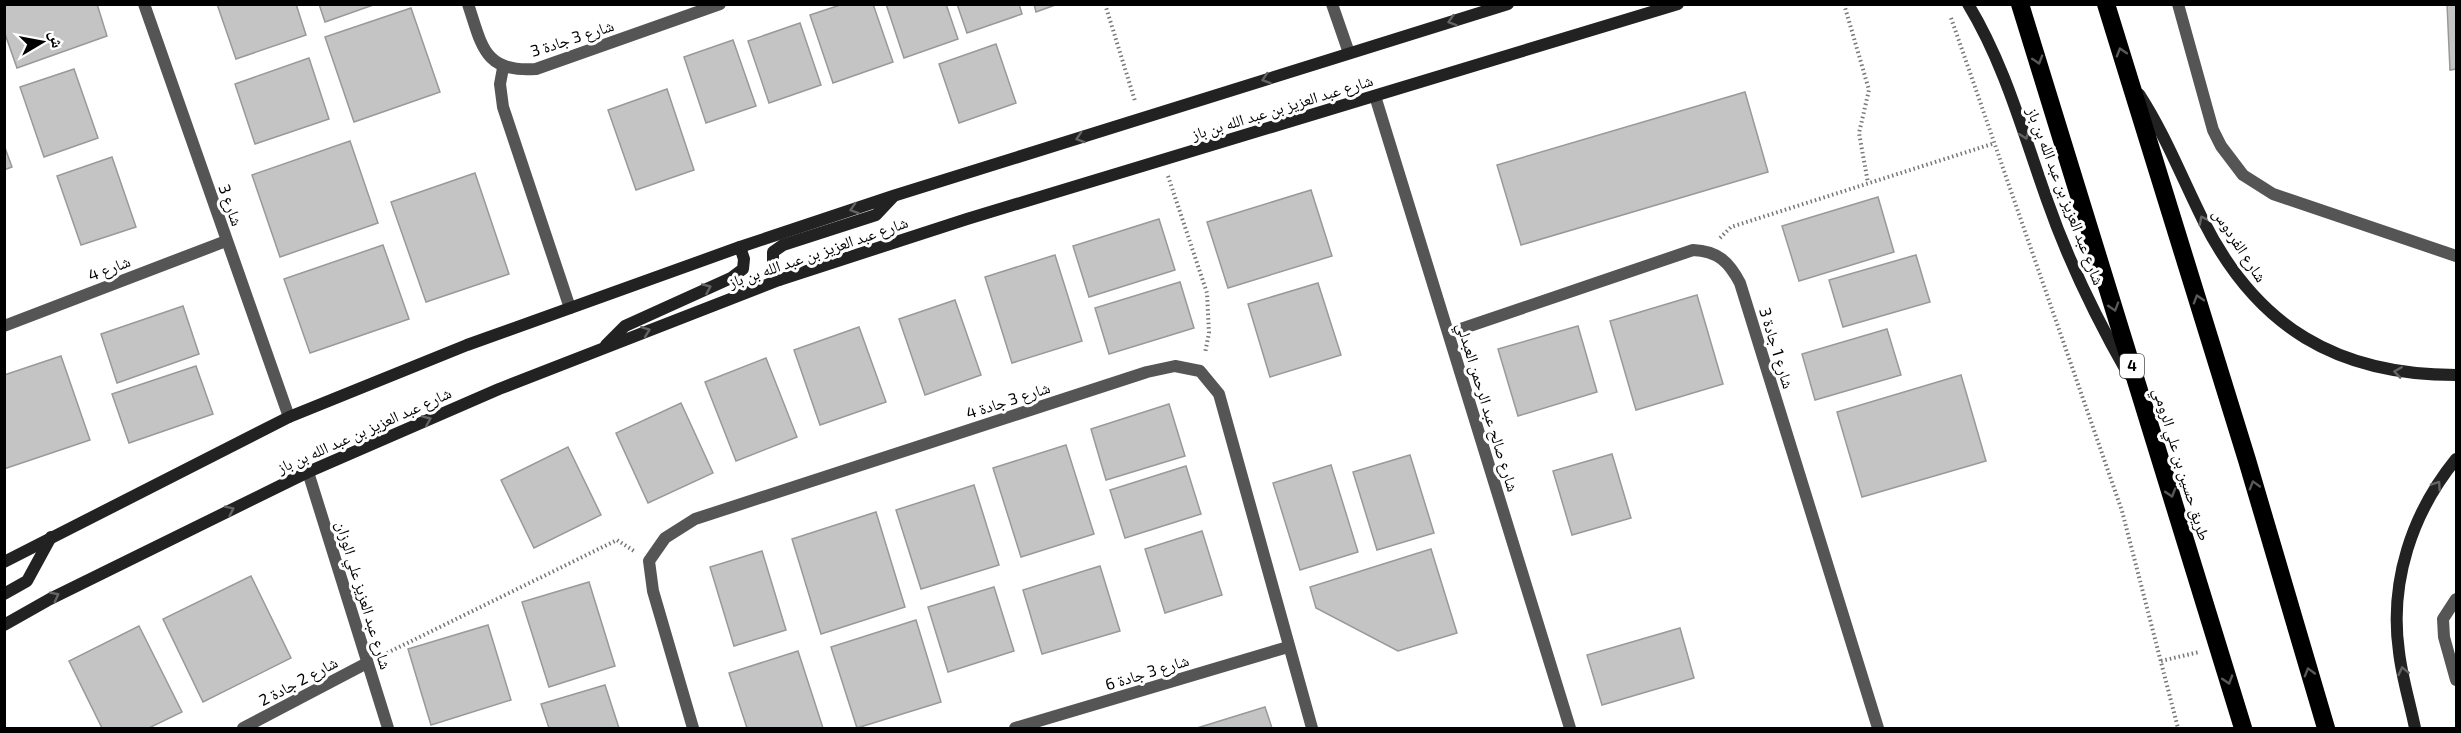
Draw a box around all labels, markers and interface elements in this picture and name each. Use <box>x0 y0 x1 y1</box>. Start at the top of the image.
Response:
north arrow <box>12 12 72 72</box>
one-way arrow <box>1447 14 1458 27</box>
street label: شارع 3 جادة 3 <box>528 15 616 62</box>
text: ش <box>45 29 68 50</box>
one-way arrow <box>2116 47 2128 58</box>
one-way arrow <box>2031 54 2043 65</box>
street label: شارع عبد العزيز بن عبد الله بن باز <box>1188 70 1375 145</box>
one-way arrow <box>1261 72 1272 84</box>
street label: شارع عبد العزيز بن عبد الله بن باز <box>2022 103 2109 288</box>
one-way arrow <box>2018 129 2031 139</box>
one-way arrow <box>1075 131 1086 143</box>
street label: شارع 3 <box>214 181 247 229</box>
one-way arrow <box>849 202 860 215</box>
street label: شارع الفردوس <box>2208 204 2271 286</box>
street label: شارع عبد العزيز بن عبد الله بن باز <box>725 212 911 293</box>
one-way arrow <box>2199 215 2211 226</box>
street label: شارع 4 <box>85 251 133 286</box>
one-way arrow <box>701 284 712 296</box>
one-way arrow <box>2193 294 2205 305</box>
one-way arrow <box>2106 301 2119 312</box>
street label: شارع 1 جادة 3 <box>1754 305 1799 391</box>
street label: شارع صالح عبد الرحمن العبدلي <box>1450 320 1523 495</box>
one-way arrow <box>640 326 651 338</box>
road number: 4 <box>2120 354 2144 378</box>
one-way arrow <box>2394 366 2403 378</box>
street label: شارع 3 جادة 4 <box>963 377 1053 424</box>
street label: شارع عبد العزيز بن عبد الله بن باز <box>273 382 455 479</box>
street label: طريق حسين بن علي الرومي <box>2146 385 2215 544</box>
one-way arrow <box>420 415 431 427</box>
one-way arrow <box>2249 480 2261 491</box>
one-way arrow <box>2430 481 2441 492</box>
one-way arrow <box>2164 487 2176 498</box>
one-way arrow <box>224 506 235 517</box>
street label: شارع عبد العزيز علي الوزان <box>329 518 396 673</box>
one-way arrow <box>49 592 60 604</box>
street label: شارع 3 جادة 6 <box>1103 650 1192 695</box>
street label: شارع 2 جادة 2 <box>255 652 341 711</box>
one-way arrow <box>2304 667 2316 678</box>
one-way arrow <box>2397 667 2410 677</box>
one-way arrow <box>2221 674 2233 685</box>

